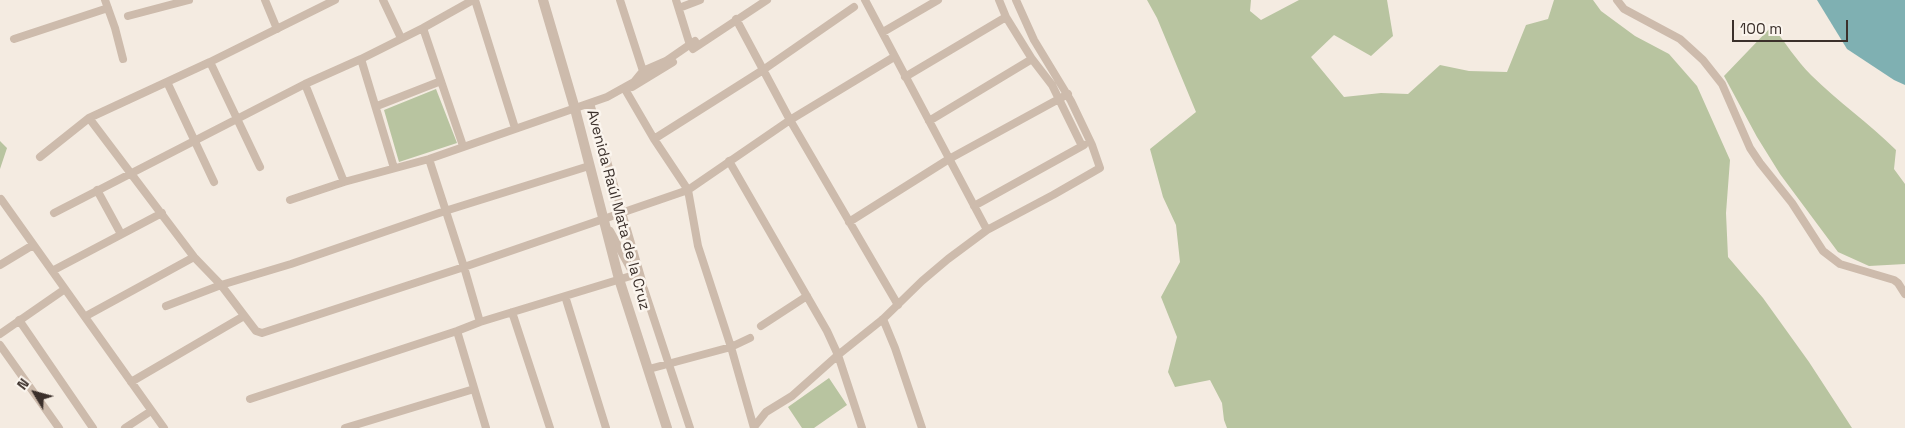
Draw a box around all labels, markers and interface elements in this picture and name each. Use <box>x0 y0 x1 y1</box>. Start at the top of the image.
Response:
scale bar <box>1735 10 1851 42</box>
text: 100 m <box>1740 19 1782 38</box>
street label: Avenida Raúl Mata de la Cruz <box>583 108 653 312</box>
north arrow <box>10 368 60 418</box>
text: N <box>13 375 33 393</box>

